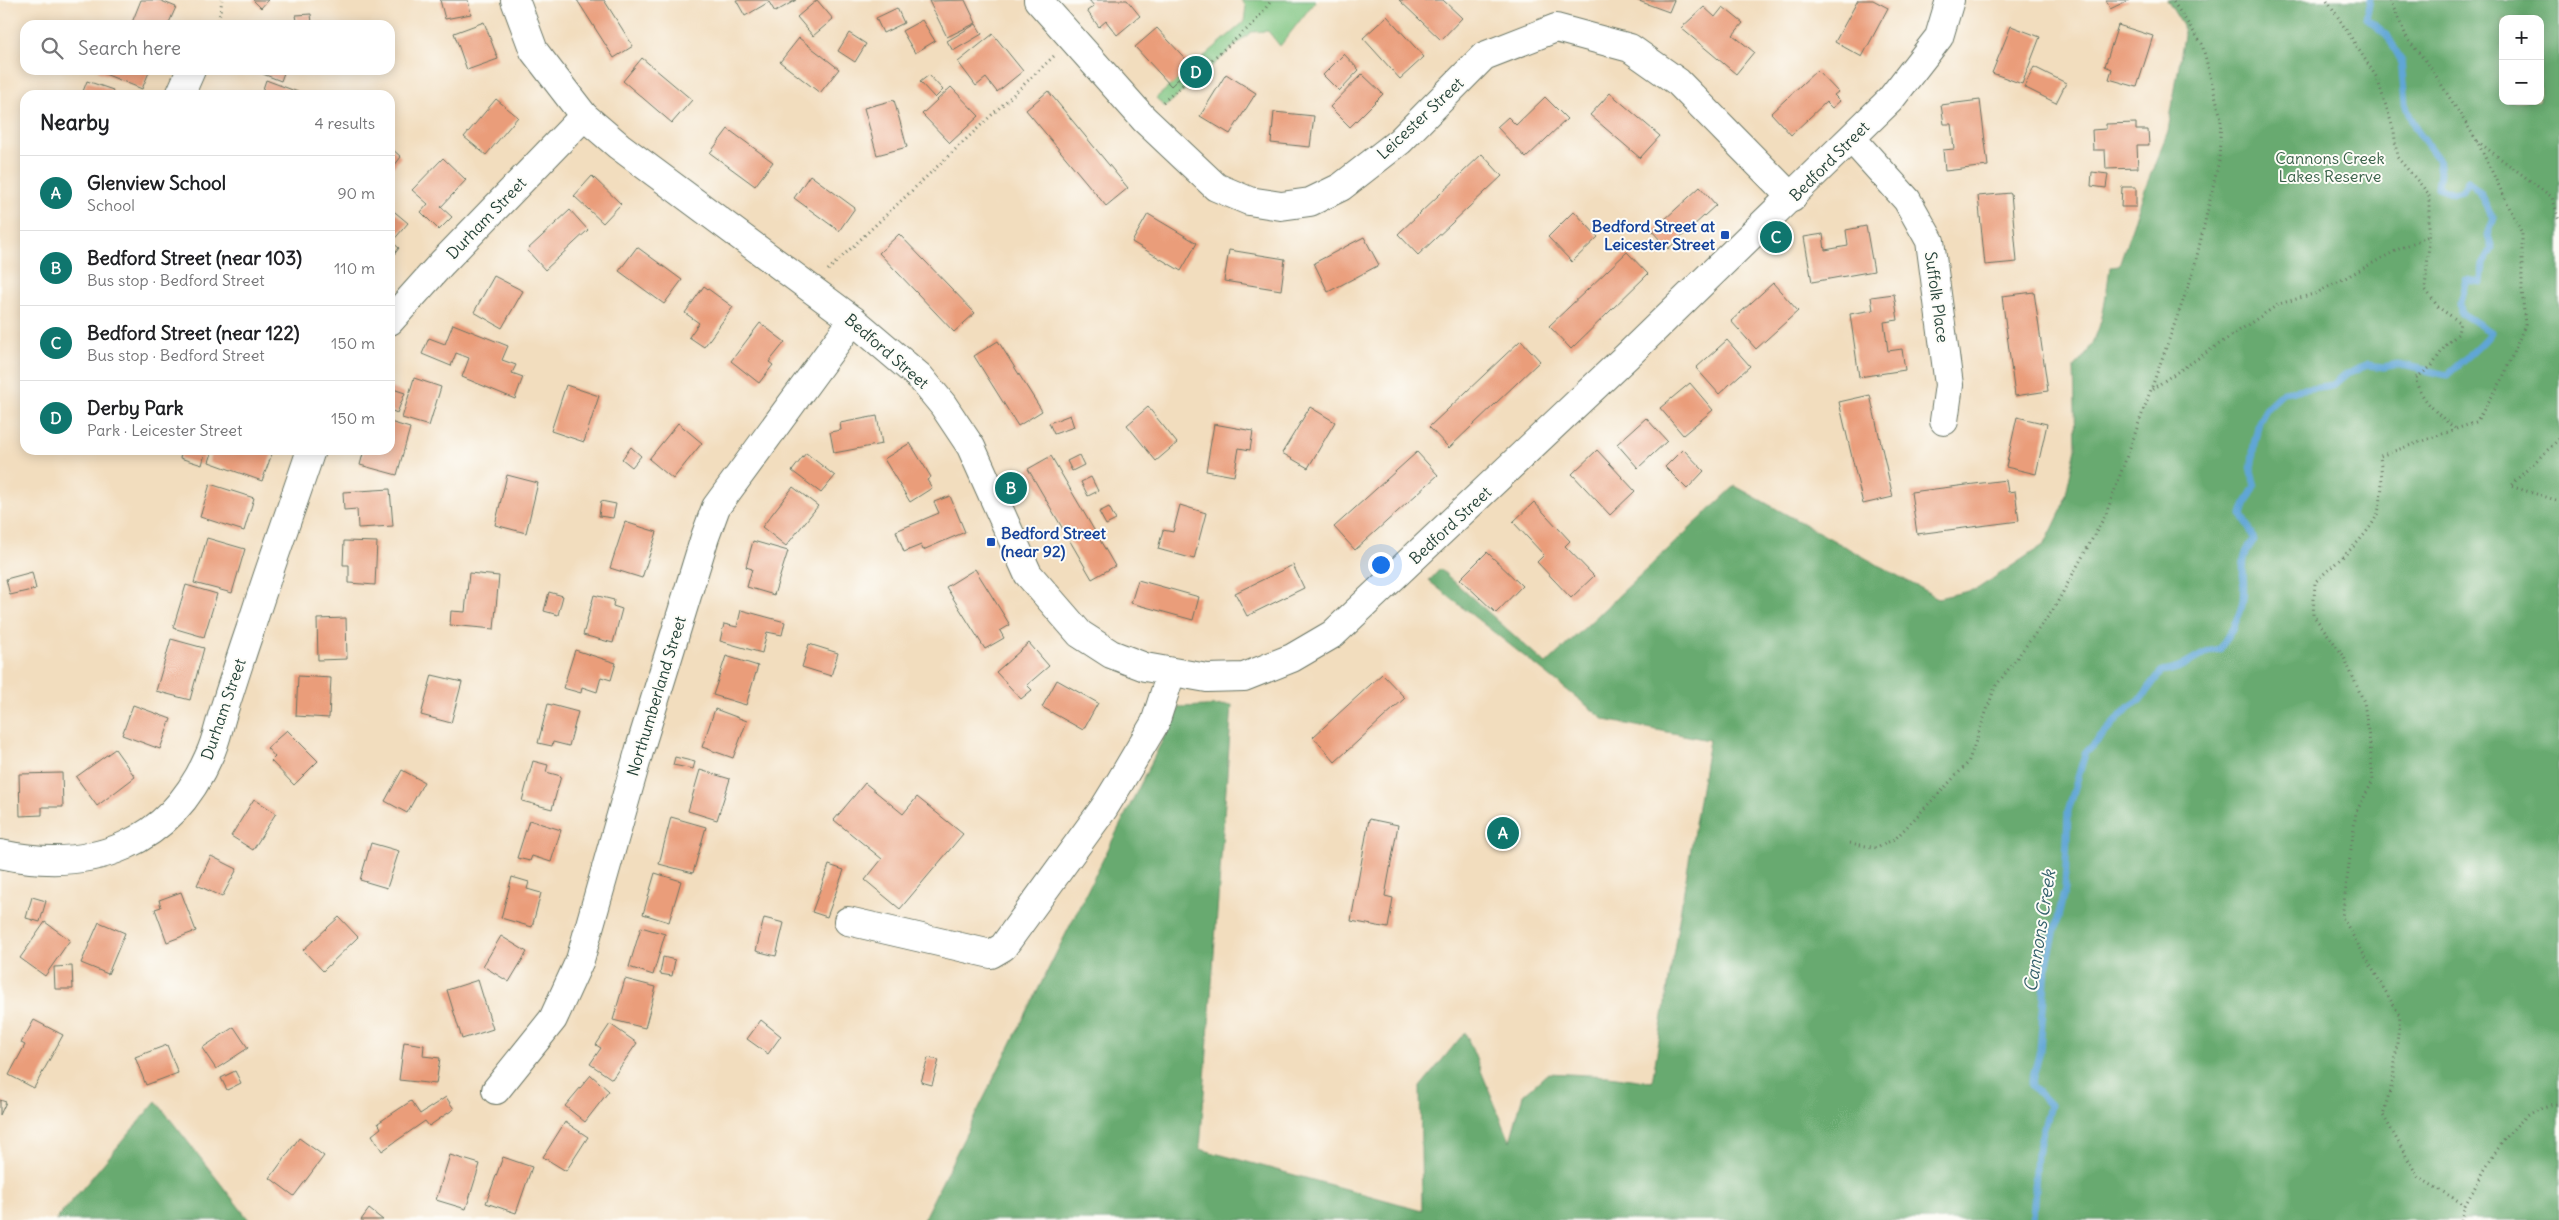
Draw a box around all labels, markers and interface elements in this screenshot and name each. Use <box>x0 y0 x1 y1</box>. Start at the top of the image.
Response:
map controls <box>2499 15 2544 105</box>
button: + <box>2499 15 2544 60</box>
search box <box>20 20 395 75</box>
icon: search <box>38 34 66 62</box>
text: Search here <box>78 36 181 60</box>
pin: D <box>1180 53 1212 91</box>
button: − <box>2499 60 2544 105</box>
street label: Leicester Street <box>1373 72 1468 163</box>
text: Nearby <box>40 109 110 136</box>
text: 4 results <box>314 113 375 133</box>
street label: Bedford Street <box>1785 116 1874 205</box>
park label: Cannons Creek Lakes Reserve <box>2275 148 2385 186</box>
text: Glenview School <box>87 171 226 195</box>
street label: Durham Street <box>442 172 530 263</box>
text: A <box>51 183 61 203</box>
text: 90 m <box>337 183 375 203</box>
text: School <box>87 195 135 215</box>
place label: Bedford Street at Leicester Street <box>1592 216 1716 254</box>
pin: C <box>1760 218 1792 256</box>
marker: Bedford Street at Leicester Street <box>1719 229 1731 241</box>
text: Bedford Street (near 103) <box>87 246 302 270</box>
street label: Suffolk Place <box>1921 250 1953 344</box>
text: B <box>51 258 61 278</box>
text: 110 m <box>334 258 375 278</box>
text: Bus stop · Bedford Street <box>87 270 265 290</box>
street label: Bedford Street <box>841 309 934 393</box>
text: Bedford Street (near 122) <box>87 321 299 345</box>
text: C <box>51 333 61 353</box>
text: 150 m <box>331 333 375 353</box>
text: Bus stop · Bedford Street <box>87 345 265 365</box>
text: Derby Park <box>87 396 184 420</box>
text: D <box>50 408 62 428</box>
text: 150 m <box>331 408 375 428</box>
text: Park · Leicester Street <box>87 420 242 440</box>
pin: B <box>995 469 1027 507</box>
street label: Bedford Street <box>1405 482 1496 568</box>
place label: Bedford Street (near 92) <box>1001 523 1106 562</box>
marker: Bedford Street (near 92) <box>985 536 997 548</box>
your location <box>1368 552 1394 578</box>
street label: Northumberland Street <box>622 613 690 778</box>
street label: Durham Street <box>196 655 250 762</box>
pin: A <box>1487 814 1519 852</box>
water label: Cannons Creek <box>2019 867 2061 993</box>

